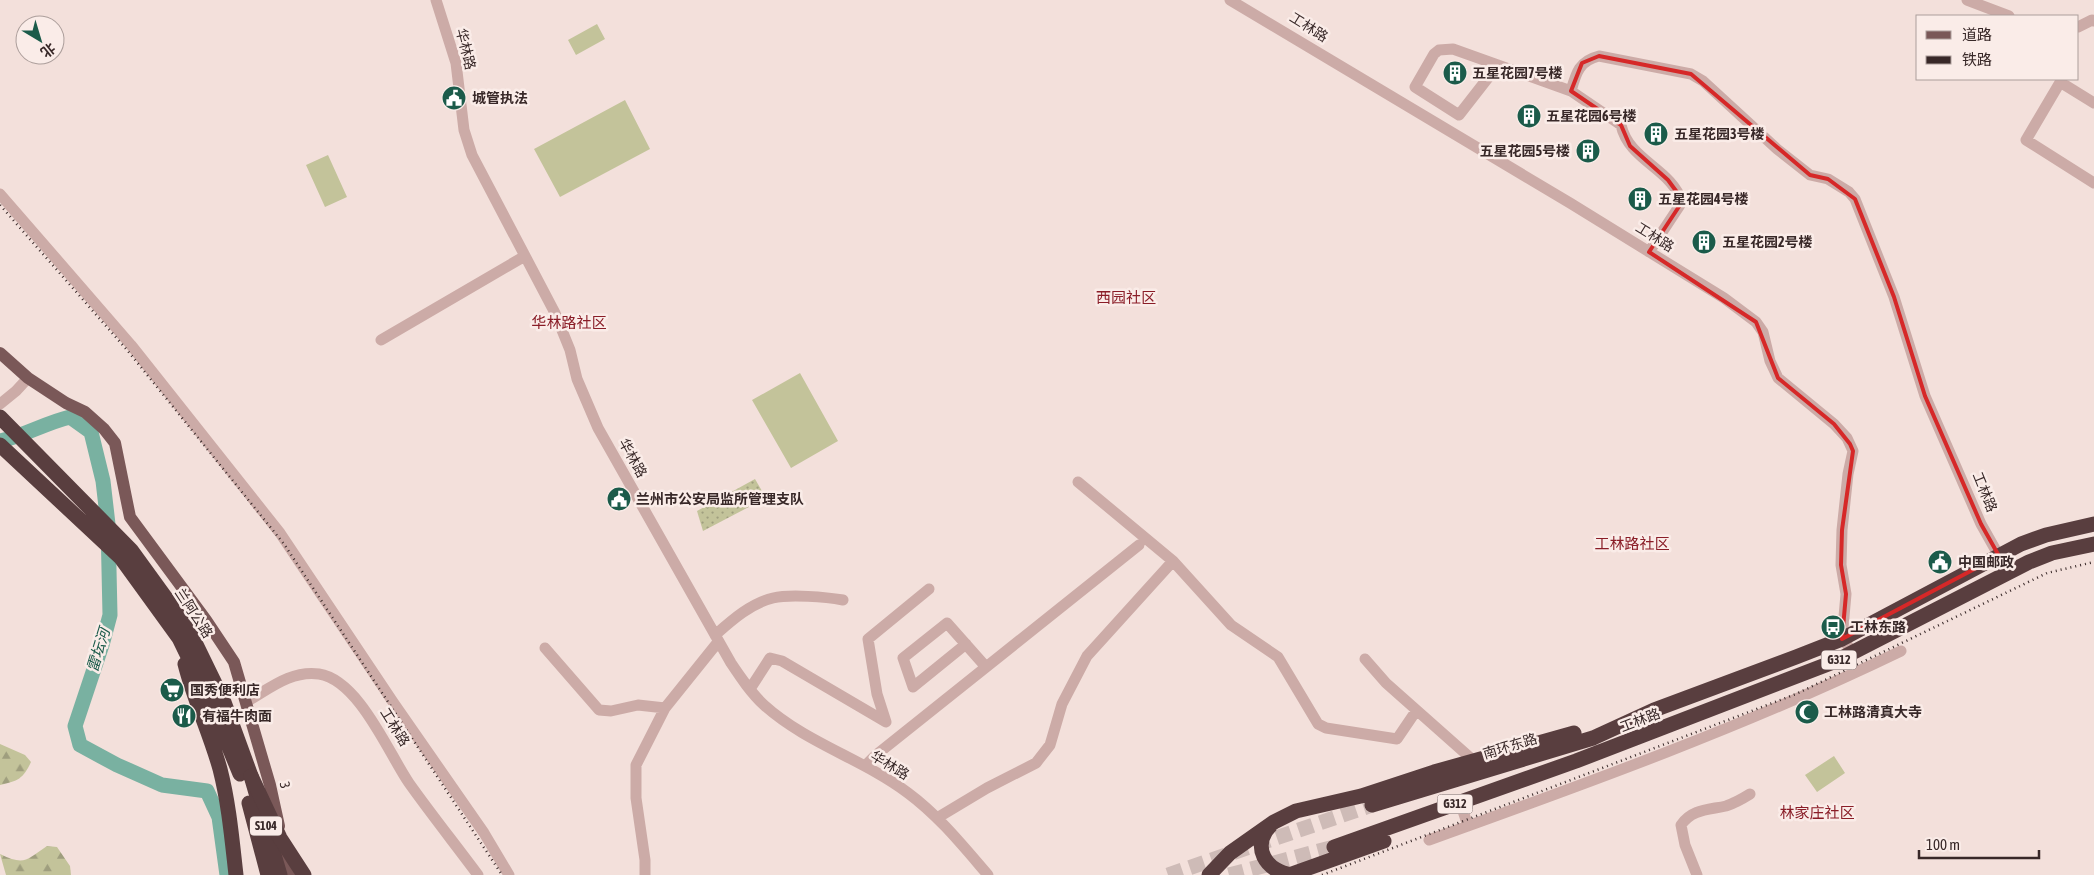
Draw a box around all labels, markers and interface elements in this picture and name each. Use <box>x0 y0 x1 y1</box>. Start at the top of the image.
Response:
street label: 工林路 <box>1287 9 1331 45</box>
north arrow <box>15 15 65 65</box>
legend <box>1916 15 2079 80</box>
text: 道路 <box>1962 26 1992 43</box>
street label: 华林路 <box>453 27 479 71</box>
text: 北 <box>38 40 58 61</box>
text: 铁路 <box>1962 51 1992 68</box>
building icon: 五星花园7号楼 <box>1442 60 1468 86</box>
place label: 五星花园7号楼 <box>1472 65 1563 81</box>
public building icon: 城管执法 <box>441 85 467 111</box>
place label: 城管执法 <box>472 90 528 106</box>
building icon: 五星花园6号楼 <box>1516 103 1542 129</box>
place label: 五星花园6号楼 <box>1546 108 1637 124</box>
building icon: 五星花园3号楼 <box>1643 121 1669 147</box>
place label: 五星花园3号楼 <box>1674 126 1765 142</box>
building icon: 五星花园5号楼 <box>1575 138 1601 164</box>
place label: 五星花园5号楼 <box>1479 143 1570 159</box>
building icon: 五星花园4号楼 <box>1627 186 1653 212</box>
place label: 五星花园4号楼 <box>1658 191 1749 207</box>
street label: 工林路 <box>1633 219 1677 255</box>
building icon: 五星花园2号楼 <box>1691 229 1717 255</box>
place label: 五星花园2号楼 <box>1722 234 1813 250</box>
district label: 西园社区 <box>1096 289 1156 306</box>
district label: 华林路社区 <box>531 314 607 331</box>
street label: 华林路 <box>616 436 650 480</box>
street label: 工林路 <box>1970 470 2000 514</box>
public building icon: 兰州市公安局监所管理支队 <box>606 486 632 512</box>
place label: 兰州市公安局监所管理支队 <box>636 491 804 507</box>
district label: 工林路社区 <box>1594 535 1670 552</box>
public building icon: 中国邮政 <box>1927 549 1953 575</box>
place label: 中国邮政 <box>1958 554 2014 570</box>
street label: 兰阿公路 <box>172 585 216 641</box>
bus stop icon: 工林东路 <box>1820 614 1846 640</box>
place label: 工林东路 <box>1850 619 1906 635</box>
water label: 雷坛河 <box>83 623 114 674</box>
road number: G312 <box>1822 650 1856 670</box>
supermarket icon: 国秀便利店 <box>159 677 185 703</box>
place label: 国秀便利店 <box>190 682 260 698</box>
mosque icon: 工林路清真大寺 <box>1794 699 1820 725</box>
restaurant icon: 有福牛肉面 <box>171 703 197 729</box>
place label: 工林路清真大寺 <box>1824 704 1922 720</box>
street label: 工林路 <box>377 705 413 749</box>
street label: 工林路 <box>1618 705 1662 735</box>
place label: 有福牛肉面 <box>202 708 272 724</box>
street label: 南环东路 <box>1481 730 1539 762</box>
street label: 华林路 <box>868 747 912 783</box>
street label: 3 <box>276 780 294 790</box>
road number: G312 <box>1438 794 1472 814</box>
district label: 林家庄社区 <box>1779 804 1855 821</box>
road number: S104 <box>250 816 282 836</box>
scale bar <box>1919 828 2039 860</box>
text: 100 m <box>1926 836 1960 853</box>

